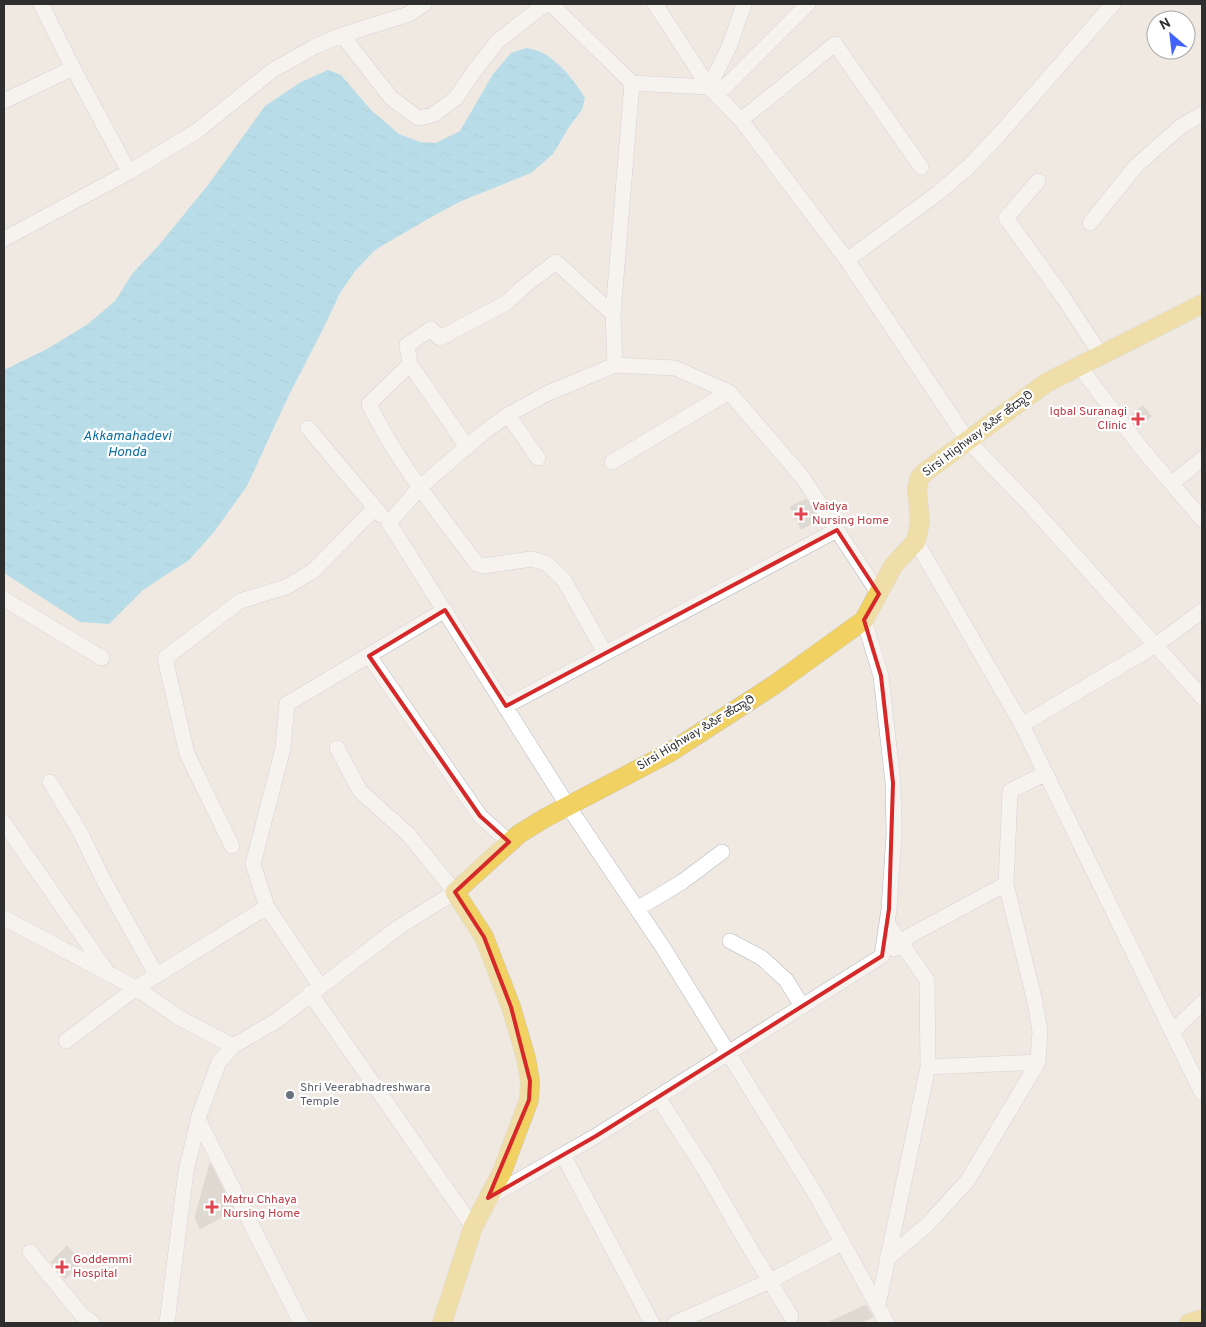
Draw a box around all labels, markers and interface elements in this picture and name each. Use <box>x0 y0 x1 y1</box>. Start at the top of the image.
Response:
north arrow <box>1146 10 1196 60</box>
text: N <box>1157 15 1174 35</box>
street label: Sirsi Highway ಸಿರ್ಸಿ ಹೆದ್ದಾರಿ <box>920 387 1037 481</box>
place label: Iqbal Suranagi Clinic <box>1050 404 1127 434</box>
marker: Iqbal Suranagi Clinic <box>1131 412 1145 426</box>
water label: Akkamahadevi Honda <box>83 428 173 461</box>
place label: Vaidya Nursing Home <box>812 499 889 529</box>
marker: Vaidya Nursing Home <box>794 507 808 521</box>
street label: Sirsi Highway ಸಿರ್ಸಿ ಹೆದ್ದಾರಿ <box>634 691 758 774</box>
place label: Shri Veerabhadreshwara Temple <box>300 1080 430 1110</box>
marker: Shri Veerabhadreshwara Temple <box>284 1089 296 1101</box>
place label: Matru Chhaya Nursing Home <box>223 1192 300 1222</box>
marker: Matru Chhaya Nursing Home <box>205 1200 219 1214</box>
place label: Goddemmi Hospital <box>73 1252 132 1282</box>
marker: Goddemmi Hospital <box>55 1260 69 1274</box>

